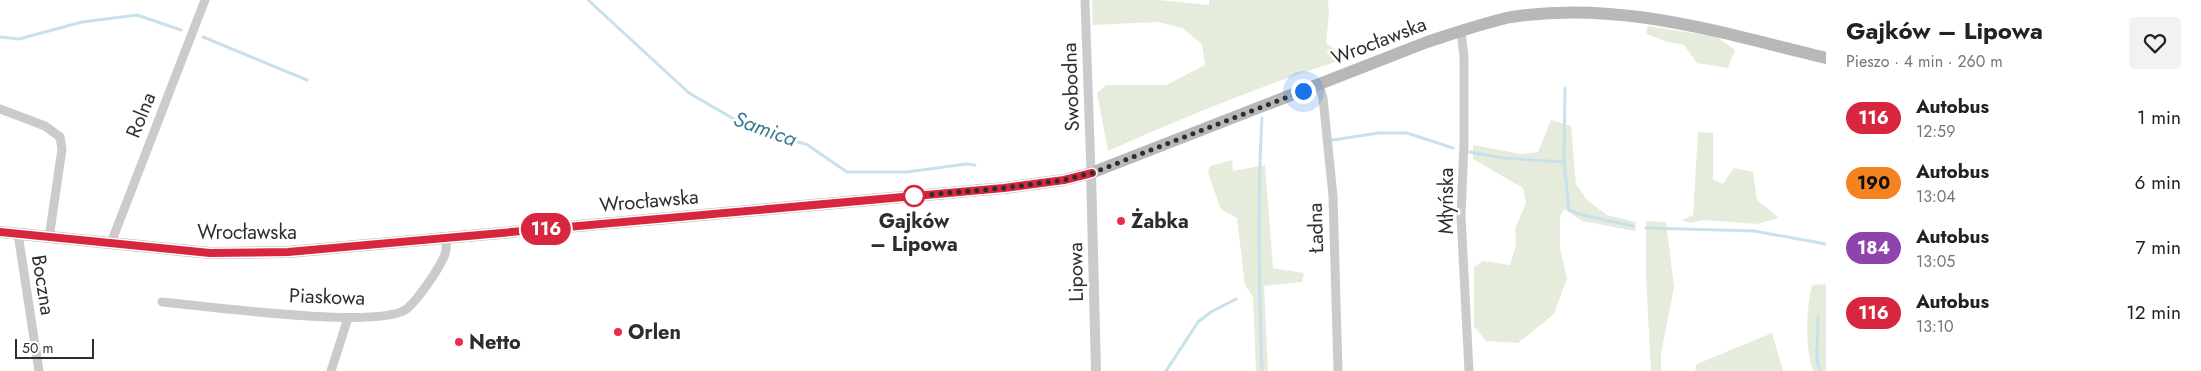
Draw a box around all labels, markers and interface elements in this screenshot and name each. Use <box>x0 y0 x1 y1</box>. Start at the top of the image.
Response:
street label: Wrocławska <box>1327 10 1431 72</box>
text: Gajków – Lipowa <box>1846 13 2043 48</box>
button: heart <box>2129 17 2181 69</box>
street label: Swobodna <box>1055 42 1087 132</box>
text: Pieszo · 4 min · 260 m <box>1846 50 2003 73</box>
your location <box>1291 79 1316 104</box>
street label: Rolna <box>119 88 163 142</box>
text: Autobus <box>1916 93 1989 120</box>
water label: Samica <box>729 104 801 154</box>
text: 1 min <box>2137 104 2181 131</box>
text: 116 <box>1858 105 1889 131</box>
text: 12:59 <box>1916 120 1955 143</box>
text: Autobus <box>1916 158 1989 185</box>
street label: Młyńska <box>1432 168 1461 234</box>
text: 6 min <box>2135 169 2181 196</box>
text: 190 <box>1857 170 1890 196</box>
street label: Wrocławska <box>598 182 700 220</box>
marker: Gajków – Lipowa <box>903 185 925 207</box>
text: 13:04 <box>1916 185 1956 208</box>
street label: Ładna <box>1301 202 1331 255</box>
place label: Gajków – Lipowa <box>870 207 958 259</box>
place label: Żabka <box>1131 207 1189 236</box>
line badge: 116 <box>517 213 575 245</box>
marker: Żabka <box>1115 215 1127 227</box>
text: 116 <box>531 216 561 242</box>
street label: Wrocławska <box>197 218 297 247</box>
text: Autobus <box>1916 223 1989 250</box>
text: 7 min <box>2136 234 2181 261</box>
text: 184 <box>1857 235 1890 261</box>
street label: Lipowa <box>1061 242 1091 302</box>
text: 13:05 <box>1916 250 1955 273</box>
street label: Boczna <box>24 253 62 317</box>
street label: Piaskowa <box>288 281 366 313</box>
text: Autobus <box>1916 288 1989 315</box>
text: 12 min <box>2126 299 2181 326</box>
text: 116 <box>1858 300 1889 326</box>
text: 13:10 <box>1916 315 1954 338</box>
place label: Orlen <box>628 318 681 347</box>
marker: Orlen <box>612 326 624 338</box>
place label: Netto <box>469 328 521 357</box>
scale bar <box>15 336 94 359</box>
marker: Netto <box>453 336 465 348</box>
text: 50 m <box>22 338 53 358</box>

